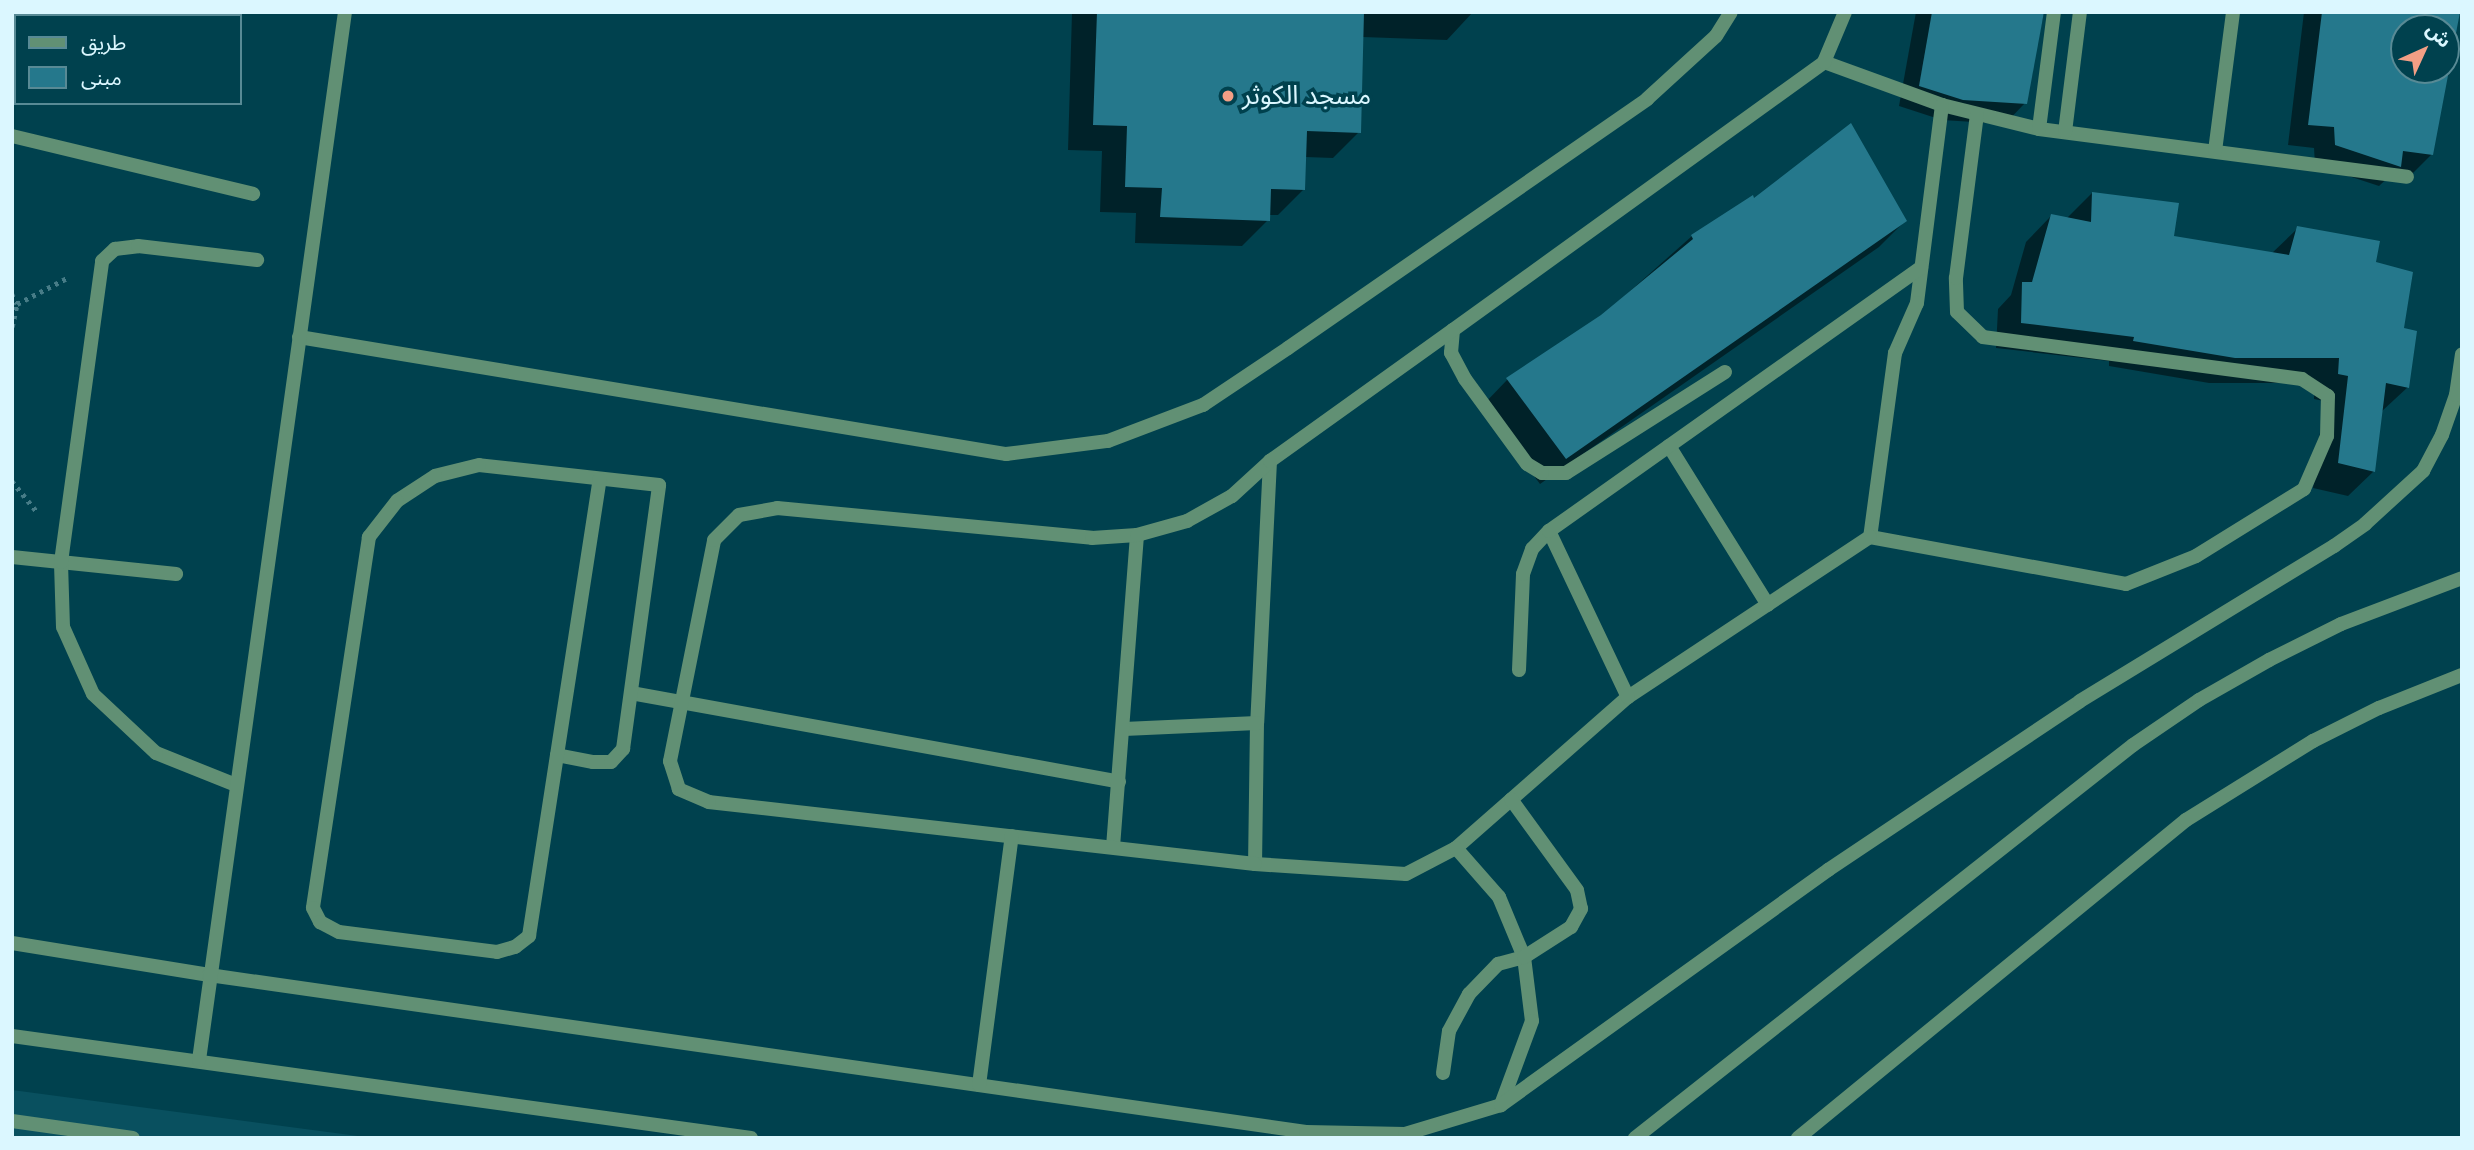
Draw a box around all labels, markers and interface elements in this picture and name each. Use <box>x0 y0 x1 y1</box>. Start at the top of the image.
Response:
legend <box>14 14 242 105</box>
north arrow <box>2390 14 2460 84</box>
text: ش <box>2421 18 2456 53</box>
text: طريق <box>81 30 126 55</box>
text: مبنى <box>81 65 122 90</box>
place label: مسجد الكوثر <box>1242 80 1371 112</box>
marker: مسجد الكوثر <box>1220 88 1236 104</box>

